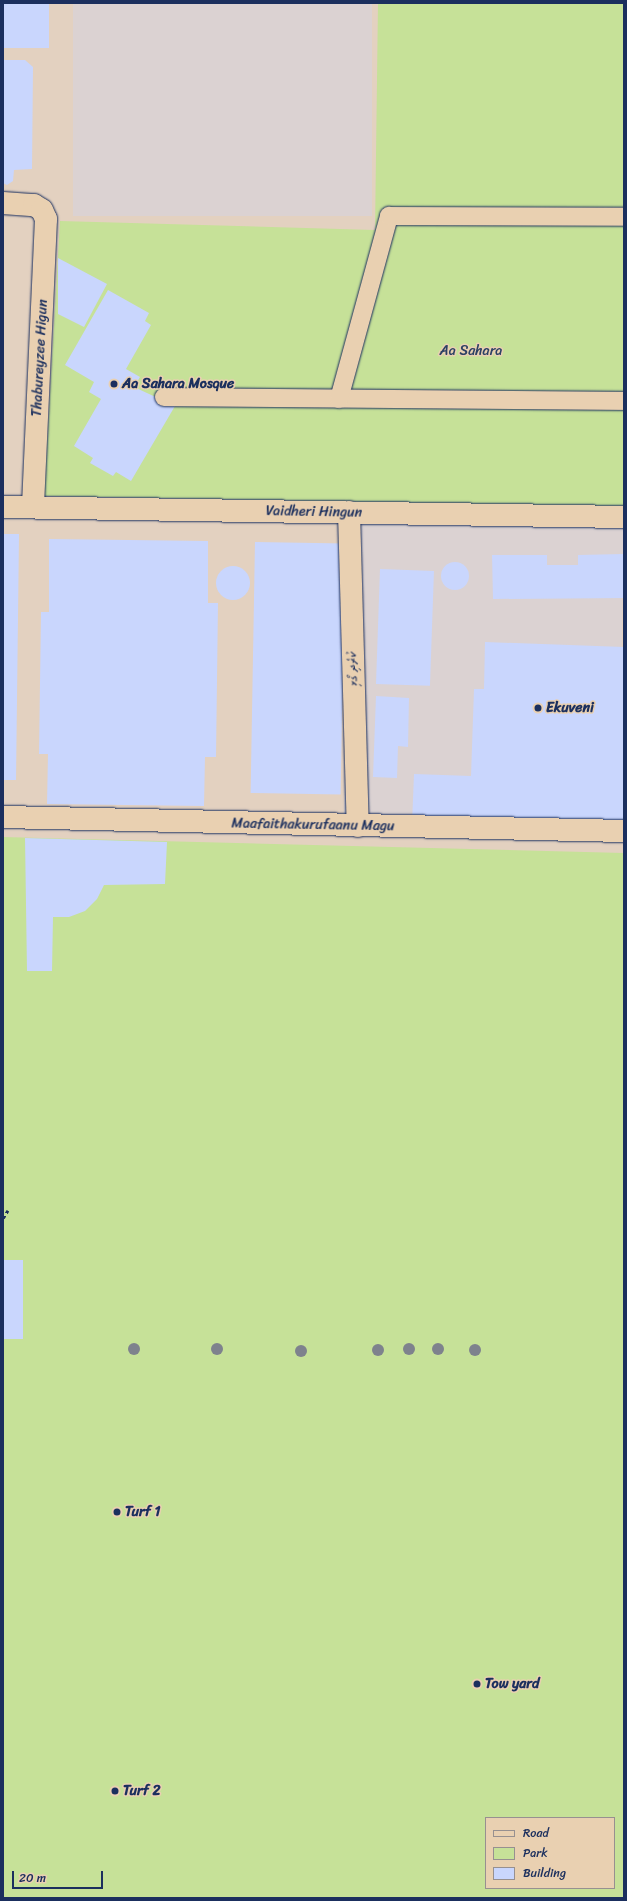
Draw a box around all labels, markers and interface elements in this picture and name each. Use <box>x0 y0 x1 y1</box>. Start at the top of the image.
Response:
street label: Thabureyzee Higun <box>29 299 51 417</box>
park label: Aa Sahara <box>440 343 502 359</box>
place label: Aa Sahara Mosque <box>122 376 234 392</box>
marker: Aa Sahara Mosque <box>109 379 119 389</box>
street label: Vaidheri Hingun <box>266 503 362 521</box>
street label: ކުރެދި ގޯޅި <box>344 651 362 687</box>
place label: Ekuveni <box>546 700 594 716</box>
marker: Ekuveni <box>533 703 543 713</box>
street label: Maafaithakurufaanu Magu <box>231 815 395 835</box>
place label: Turf 1 <box>125 1504 160 1520</box>
marker: Turf 1 <box>112 1507 122 1517</box>
place label: Tow yard <box>485 1676 539 1692</box>
marker: Tow yard <box>472 1679 482 1689</box>
place label: Turf 2 <box>123 1783 161 1799</box>
marker: Turf 2 <box>110 1786 120 1796</box>
legend <box>485 1817 615 1889</box>
text: Road <box>523 1822 549 1844</box>
text: Park <box>523 1842 548 1864</box>
text: Building <box>523 1862 566 1884</box>
scale bar <box>14 1863 105 1889</box>
text: 20 m <box>19 1867 46 1889</box>

